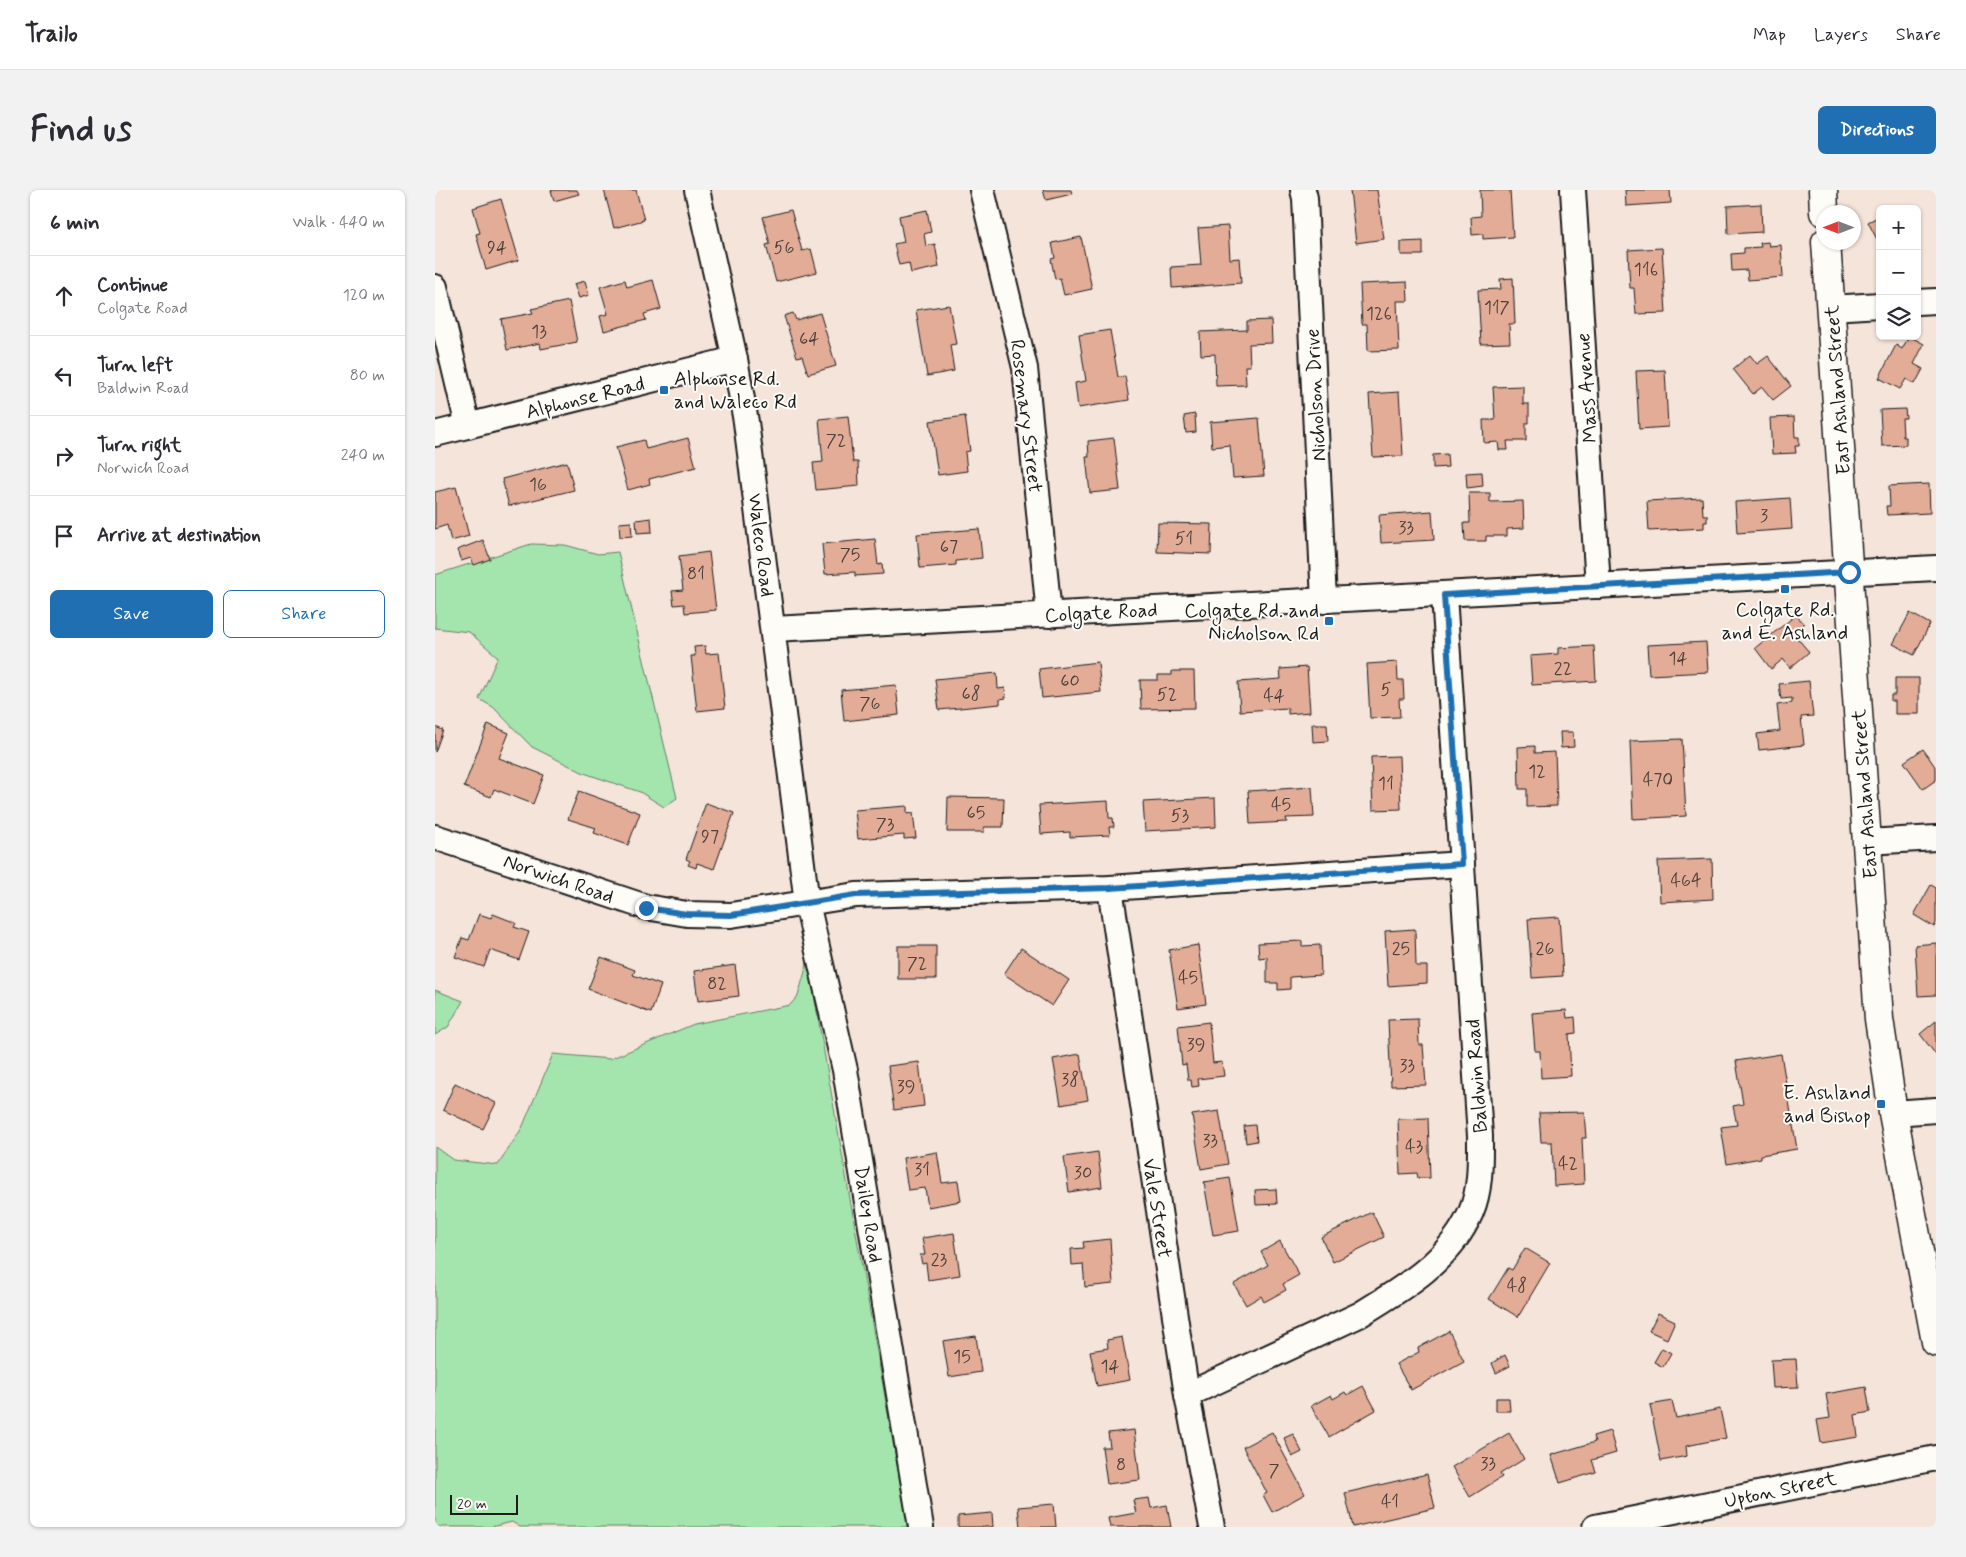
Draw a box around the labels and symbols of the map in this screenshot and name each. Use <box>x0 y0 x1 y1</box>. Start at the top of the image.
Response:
north arrow <box>1816 205 1861 250</box>
house number: 94 <box>487 236 507 260</box>
house number: 56 <box>774 236 794 260</box>
house number: 116 <box>1634 258 1658 282</box>
house number: 117 <box>1484 296 1510 320</box>
house number: 126 <box>1366 302 1392 326</box>
street label: East Ashland Street <box>1819 304 1858 476</box>
house number: 13 <box>531 320 547 344</box>
house number: 64 <box>799 327 819 351</box>
street label: Nicholson Drive <box>1300 328 1333 462</box>
street label: Mass Avenue <box>1570 332 1605 444</box>
street label: Rosemary Street <box>1003 338 1048 494</box>
place label: Alphonse Rd. and Waleco Rd <box>674 366 797 416</box>
street label: Alphonse Road <box>523 371 648 426</box>
marker: Alphonse Rd. and Waleco Rd <box>658 384 670 396</box>
house number: 72 <box>826 429 846 453</box>
house number: 16 <box>529 473 547 497</box>
street label: Waleco Road <box>741 492 780 598</box>
house number: 3 <box>1760 504 1768 528</box>
house number: 33 <box>1398 516 1414 540</box>
house number: 51 <box>1175 527 1193 551</box>
house number: 67 <box>940 535 958 559</box>
house number: 75 <box>840 543 860 567</box>
route start <box>1838 561 1861 584</box>
house number: 81 <box>687 562 705 586</box>
marker: Colgate Rd. and E. Ashland <box>1779 583 1791 595</box>
street label: Colgate Road <box>1044 597 1158 631</box>
place label: Colgate Rd. and E. Ashland <box>1722 597 1848 647</box>
place label: Colgate Rd. and Nicholson Rd <box>1184 598 1319 648</box>
marker: Colgate Rd. and Nicholson Rd <box>1323 615 1335 627</box>
house number: 14 <box>1669 647 1688 671</box>
house number: 22 <box>1554 657 1572 681</box>
house number: 60 <box>1060 669 1080 693</box>
house number: 5 <box>1381 678 1392 702</box>
house number: 68 <box>961 682 981 706</box>
house number: 52 <box>1157 683 1177 707</box>
house number: 44 <box>1263 684 1285 708</box>
house number: 76 <box>860 692 880 716</box>
street label: East Ashland Street <box>1846 708 1885 880</box>
house number: 12 <box>1528 760 1546 784</box>
house number: 470 <box>1643 768 1673 792</box>
house number: 11 <box>1378 772 1394 796</box>
house number: 45 <box>1271 793 1291 817</box>
house number: 65 <box>967 801 985 825</box>
house number: 53 <box>1171 804 1190 828</box>
house number: 73 <box>876 813 895 837</box>
house number: 97 <box>701 825 719 849</box>
street label: Norwich Road <box>500 848 617 911</box>
house number: 464 <box>1670 869 1702 893</box>
route end <box>635 897 658 920</box>
house number: 25 <box>1392 937 1410 961</box>
house number: 26 <box>1536 937 1554 961</box>
house number: 72 <box>907 952 927 976</box>
house number: 45 <box>1178 966 1198 990</box>
house number: 82 <box>707 972 727 996</box>
street label: Baldwin Road <box>1460 1018 1495 1134</box>
house number: 39 <box>1187 1033 1205 1057</box>
house number: 33 <box>1399 1054 1415 1078</box>
house number: 38 <box>1061 1068 1079 1092</box>
house number: 39 <box>897 1075 915 1099</box>
place label: E. Ashland and Bishop <box>1783 1080 1871 1130</box>
marker: E. Ashland and Bishop <box>1875 1098 1887 1110</box>
house number: 33 <box>1202 1129 1218 1153</box>
house number: 43 <box>1405 1135 1423 1159</box>
house number: 42 <box>1558 1152 1578 1176</box>
street label: Vale Street <box>1135 1156 1178 1260</box>
house number: 31 <box>914 1158 930 1182</box>
house number: 30 <box>1074 1161 1092 1185</box>
street label: Dailey Road <box>847 1164 888 1265</box>
house number: 23 <box>931 1248 948 1272</box>
house number: 48 <box>1507 1274 1527 1298</box>
house number: 15 <box>953 1345 971 1369</box>
house number: 14 <box>1101 1355 1120 1379</box>
house number: 33 <box>1480 1452 1496 1476</box>
house number: 8 <box>1116 1453 1126 1477</box>
house number: 7 <box>1269 1459 1280 1483</box>
street label: Upton Street <box>1722 1465 1839 1516</box>
house number: 41 <box>1381 1490 1399 1514</box>
scale bar <box>450 1492 517 1515</box>

